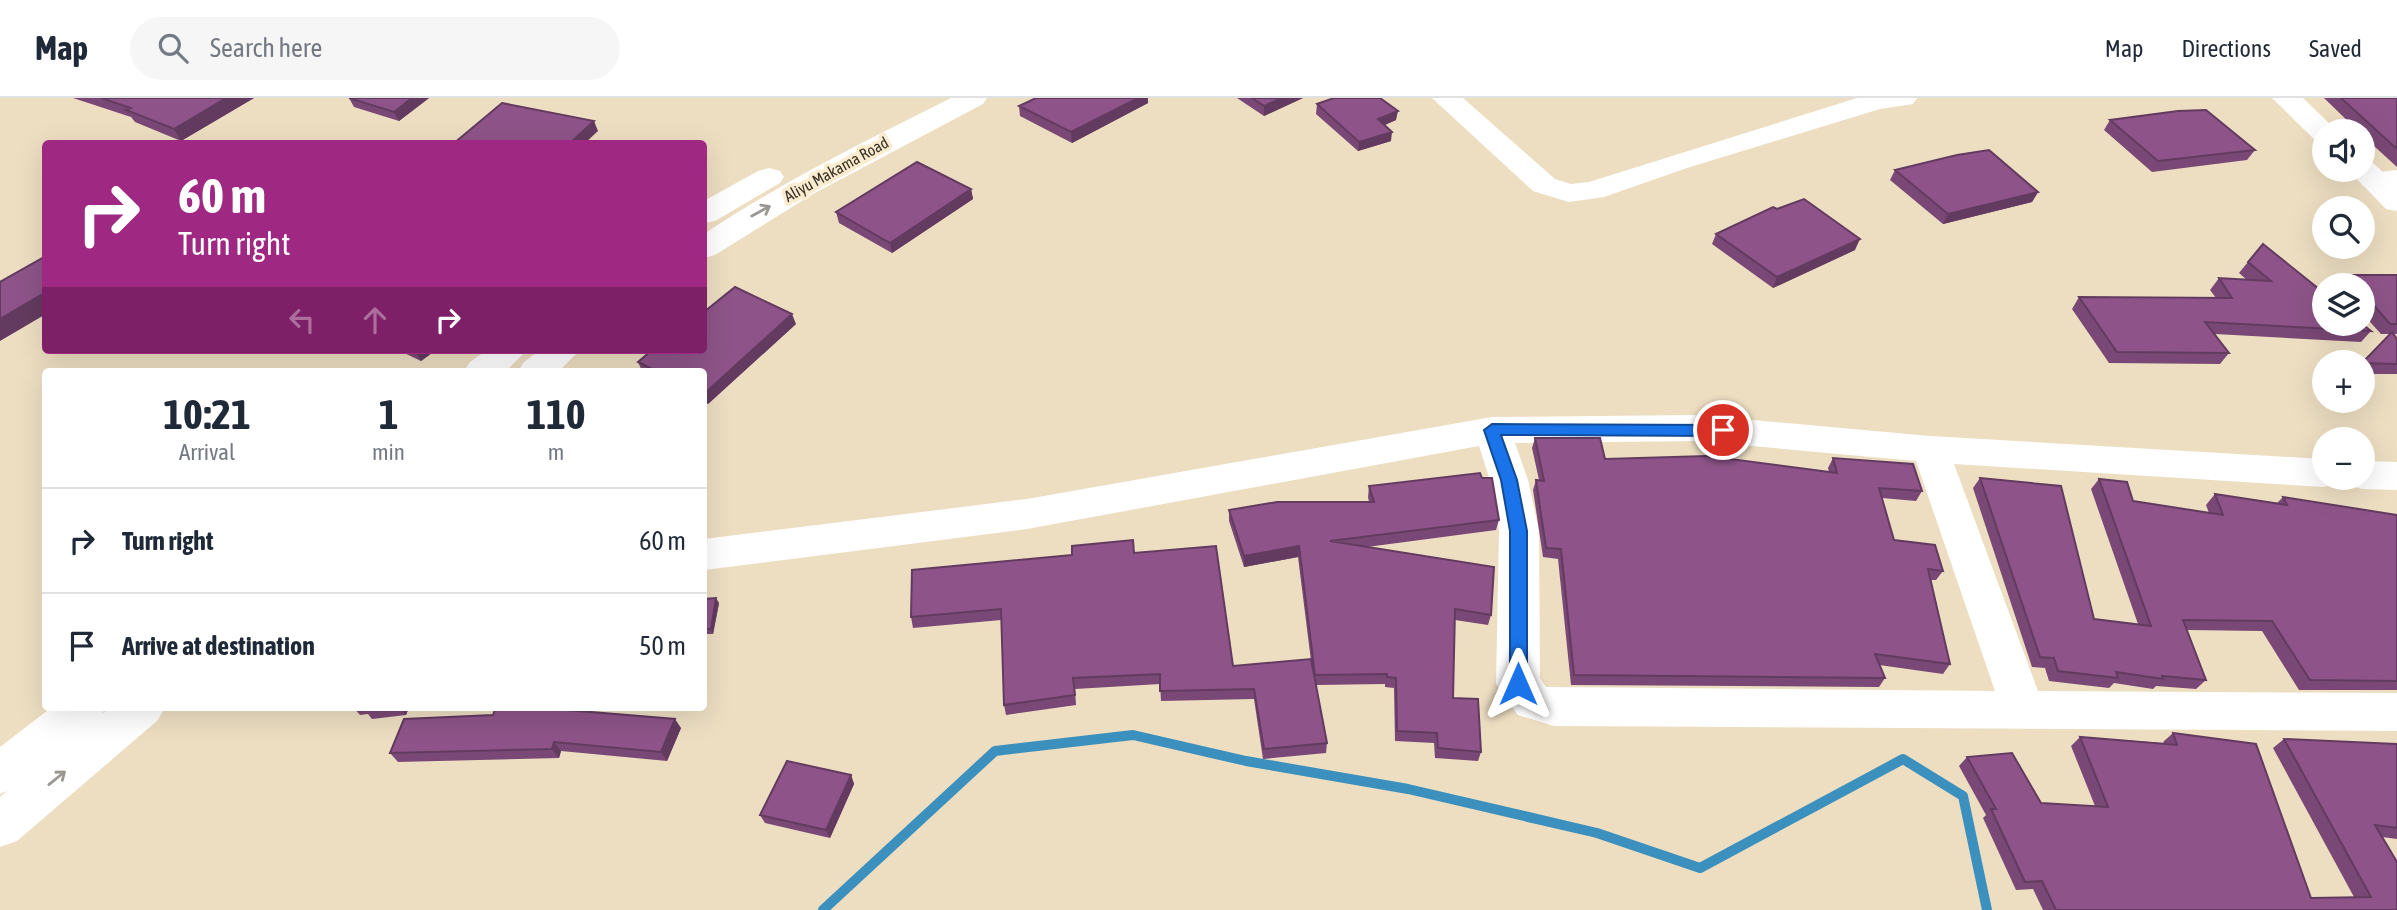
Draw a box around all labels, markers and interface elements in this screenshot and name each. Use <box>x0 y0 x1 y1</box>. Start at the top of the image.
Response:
search box <box>130 17 620 80</box>
text: Map <box>35 29 88 67</box>
icon: search <box>154 29 192 67</box>
text: Search here <box>210 33 322 63</box>
text: Map <box>2105 35 2143 62</box>
text: Directions <box>2181 35 2271 62</box>
text: Saved <box>2309 35 2362 62</box>
map controls <box>2312 119 2375 490</box>
button: sound <box>2312 119 2375 182</box>
street label: Aliyu Makama Road <box>781 133 892 206</box>
text: 60 m <box>178 167 266 223</box>
icon: right <box>63 168 154 259</box>
button: search <box>2312 196 2375 259</box>
one-way arrow <box>750 204 770 218</box>
text: Turn right <box>178 225 291 262</box>
button: layers <box>2312 273 2375 336</box>
icon: left <box>283 301 321 339</box>
icon: ahead <box>356 301 394 339</box>
icon: right <box>429 301 467 339</box>
button: + <box>2312 350 2375 413</box>
text: 10:21 <box>163 390 251 438</box>
text: 1 <box>379 390 398 438</box>
text: 110 <box>526 390 586 438</box>
pin <box>1693 400 1753 460</box>
icon: arrive <box>1704 411 1742 449</box>
button: − <box>2312 427 2375 490</box>
text: Arrival <box>179 439 235 465</box>
text: min <box>372 439 405 465</box>
text: m <box>548 439 564 465</box>
icon: right <box>63 522 101 560</box>
text: Turn right <box>122 526 213 556</box>
text: 60 m <box>639 526 686 556</box>
icon: arrive <box>63 627 101 665</box>
text: Arrive at destination <box>122 631 315 661</box>
text: 50 m <box>639 631 686 661</box>
position arrow <box>1481 647 1555 721</box>
one-way arrow <box>47 771 65 786</box>

